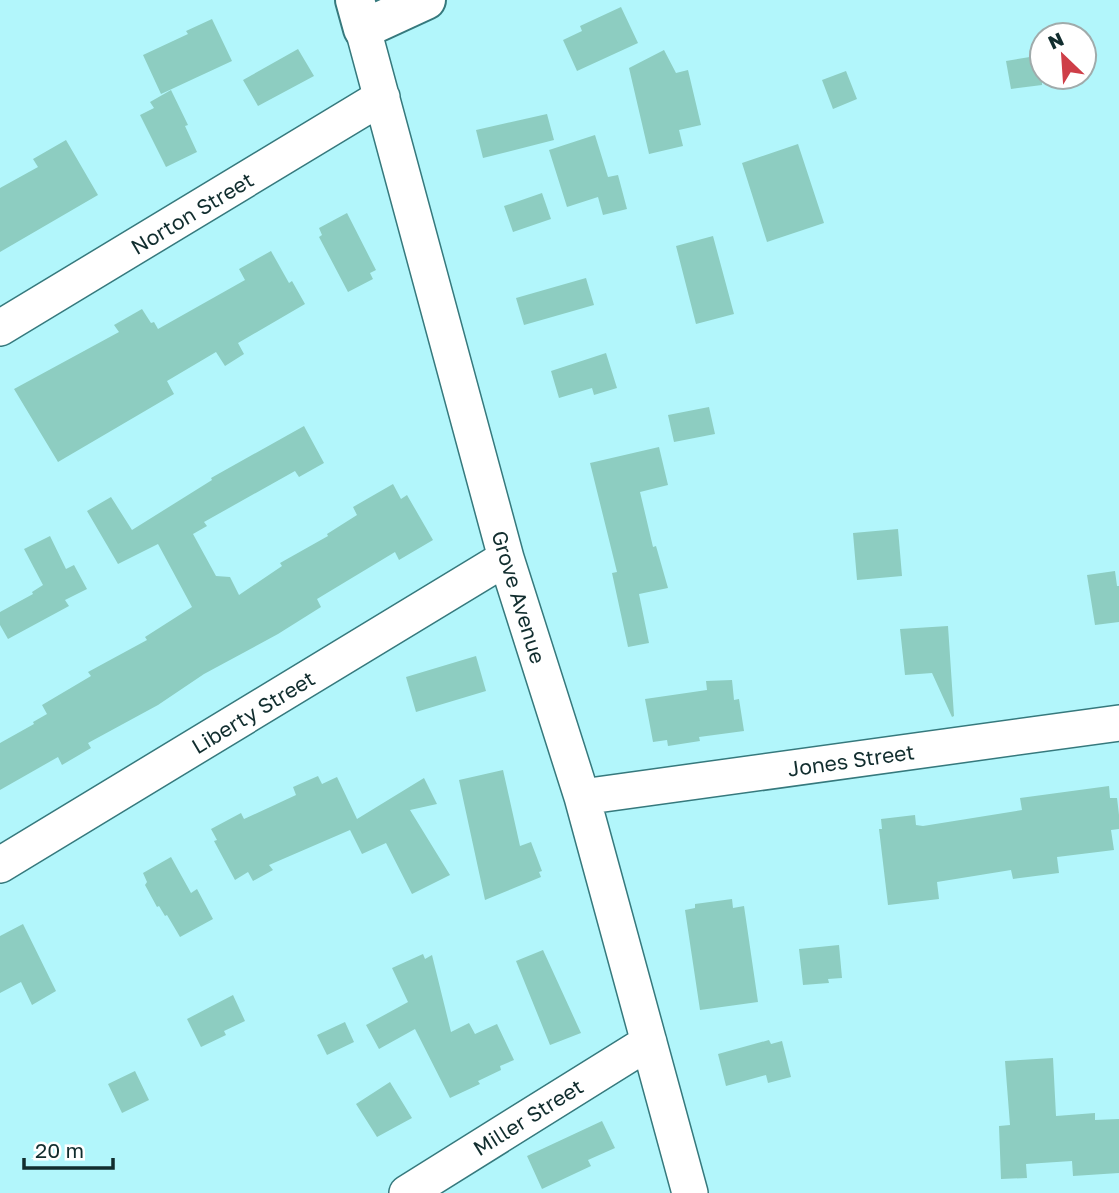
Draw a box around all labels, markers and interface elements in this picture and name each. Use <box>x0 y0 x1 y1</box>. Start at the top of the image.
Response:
north arrow <box>1028 21 1098 91</box>
text: N <box>1044 27 1067 54</box>
street label: Norton Street <box>126 166 258 260</box>
street label: Grove Avenue <box>486 527 552 667</box>
street label: Liberty Street <box>187 665 319 759</box>
street label: Jones Street <box>786 738 916 782</box>
street label: Miller Street <box>468 1073 588 1161</box>
scale bar <box>24 1126 114 1170</box>
text: 20 m <box>35 1137 84 1163</box>

